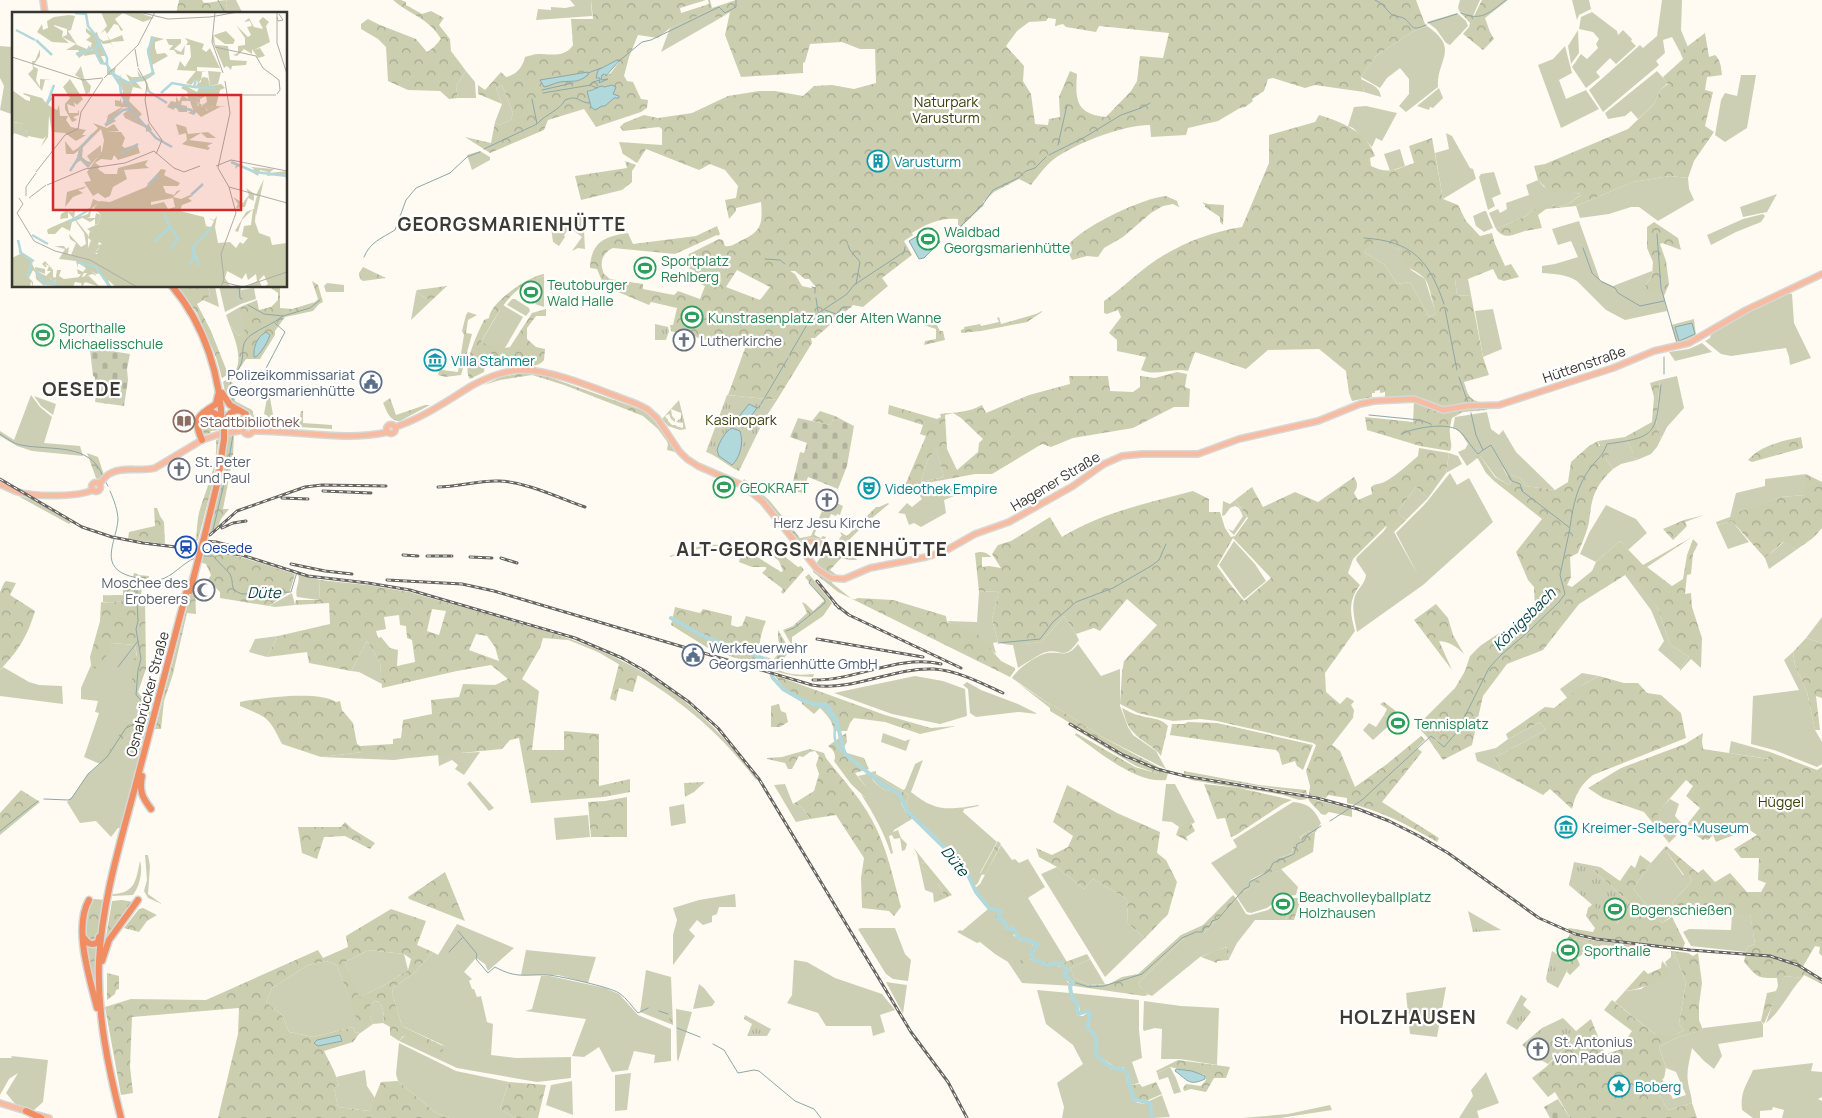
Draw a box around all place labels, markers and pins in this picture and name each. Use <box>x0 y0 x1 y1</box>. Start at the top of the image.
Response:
building icon: Varusturm <box>866 149 890 173</box>
place label: Varusturm <box>894 152 961 171</box>
place label: Waldbad Georgsmarienhütte <box>944 222 1070 257</box>
sports icon: Waldbad Georgsmarienhütte <box>916 227 940 251</box>
place label: Sportplatz Rehlberg <box>661 251 729 286</box>
sports icon: Sportplatz Rehlberg <box>633 256 657 280</box>
place label: Teutoburger Wald Halle <box>547 275 627 310</box>
sports icon: Teutoburger Wald Halle <box>519 280 543 304</box>
sports icon: Kunstrasenplatz an der Alten Wanne <box>680 305 704 329</box>
place label: Kunstrasenplatz an der Alten Wanne <box>708 308 942 327</box>
place label: Sporthalle Michaelisschule <box>59 318 163 353</box>
sports icon: Sporthalle Michaelisschule <box>31 323 55 347</box>
church icon: Lutherkirche <box>672 328 696 352</box>
place label: Lutherkirche <box>700 331 782 350</box>
museum icon: Villa Stahmer <box>423 348 447 372</box>
place label: Villa Stahmer <box>451 351 535 370</box>
place label: Polizeikommissariat Georgsmarienhütte <box>227 365 355 400</box>
public building icon: Polizeikommissariat Georgsmarienhütte <box>359 370 383 394</box>
library icon: Stadtbibliothek <box>172 409 196 433</box>
place label: Stadtbibliothek <box>200 412 301 431</box>
place label: St. Peter und Paul <box>195 452 251 487</box>
church icon: St. Peter und Paul <box>167 457 191 481</box>
sports icon: GEOKRAFT <box>712 475 736 499</box>
theatre icon: Videothek Empire <box>857 476 881 500</box>
place label: GEOKRAFT <box>740 478 810 497</box>
place label: Videothek Empire <box>885 479 998 498</box>
church icon: Herz Jesu Kirche <box>815 488 839 512</box>
place label: Herz Jesu Kirche <box>774 513 880 532</box>
station icon: Oesede <box>174 535 198 559</box>
place label: Oesede <box>202 538 252 557</box>
place label: Moschee des Eroberers <box>102 573 188 608</box>
mosque icon: Moschee des Eroberers <box>192 578 216 602</box>
place label: Werkfeuerwehr Georgsmarienhütte GmbH <box>709 638 878 673</box>
public building icon: Werkfeuerwehr Georgsmarienhütte GmbH <box>681 643 705 667</box>
sports icon: Tennisplatz <box>1386 711 1410 735</box>
place label: Tennisplatz <box>1414 714 1489 733</box>
museum icon: Kreimer-Selberg-Museum <box>1554 815 1578 839</box>
place label: Kreimer-Selberg-Museum <box>1582 818 1749 837</box>
place label: Beachvolleyballplatz Holzhausen <box>1299 887 1432 922</box>
sports icon: Beachvolleyballplatz Holzhausen <box>1271 892 1295 916</box>
sports icon: Bogenschießen <box>1603 897 1627 921</box>
place label: Bogenschießen <box>1631 900 1732 919</box>
sports icon: Sporthalle <box>1556 938 1580 962</box>
place label: Sporthalle <box>1584 941 1651 960</box>
place label: St. Antonius von Padua <box>1554 1032 1633 1067</box>
church icon: St. Antonius von Padua <box>1526 1037 1550 1061</box>
place icon: Boberg <box>1607 1074 1631 1098</box>
place label: Boberg <box>1635 1077 1681 1096</box>

